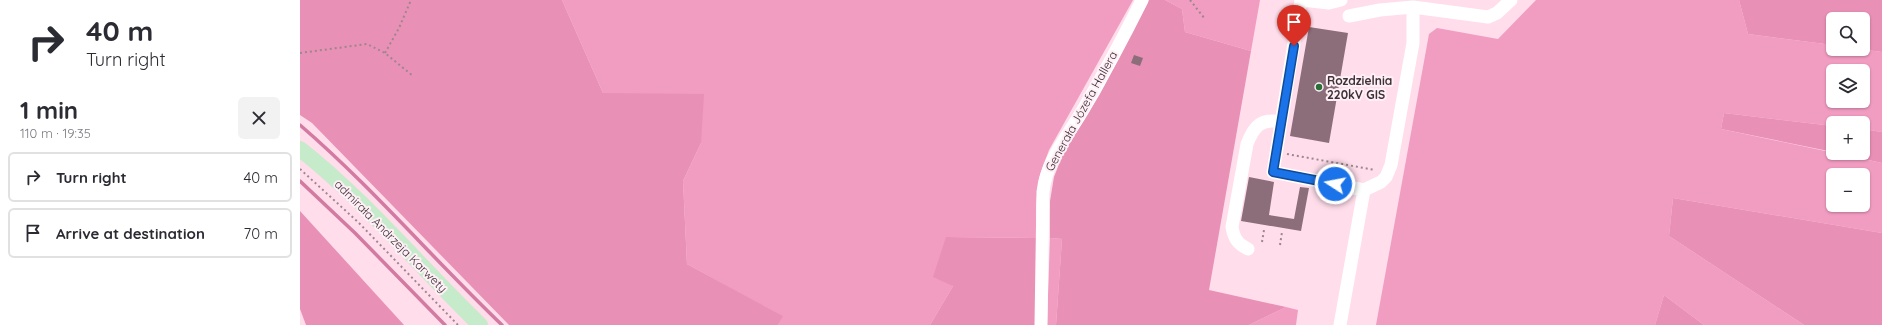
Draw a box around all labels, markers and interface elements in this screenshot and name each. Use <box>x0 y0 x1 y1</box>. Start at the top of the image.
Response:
pin <box>1277 5 1311 46</box>
icon: arrive <box>1283 11 1305 33</box>
map controls <box>1826 12 1870 212</box>
button: search <box>1826 12 1870 56</box>
text: 40 m <box>86 13 153 48</box>
icon: right <box>20 16 72 68</box>
text: Turn right <box>86 48 166 71</box>
street label: Generała Józefa Hallera <box>1042 48 1120 174</box>
button: layers <box>1826 64 1870 108</box>
place label: Rozdzielnia 220kV GIS <box>1327 73 1392 102</box>
marker: Rozdzielnia 220kV GIS <box>1314 82 1324 92</box>
text: 1 min <box>20 95 78 125</box>
button: close <box>238 97 280 139</box>
button: + <box>1826 116 1870 160</box>
text: 110 m · 19:35 <box>20 125 91 141</box>
position arrow <box>1314 163 1356 205</box>
icon: right <box>22 166 44 188</box>
text: Turn right <box>56 168 127 187</box>
text: 40 m <box>243 168 278 187</box>
button: − <box>1826 168 1870 212</box>
street label: admirała Andrzeja Karwety <box>332 177 450 295</box>
icon: arrive <box>22 222 44 244</box>
text: Arrive at destination <box>56 224 205 243</box>
text: 70 m <box>244 224 278 243</box>

